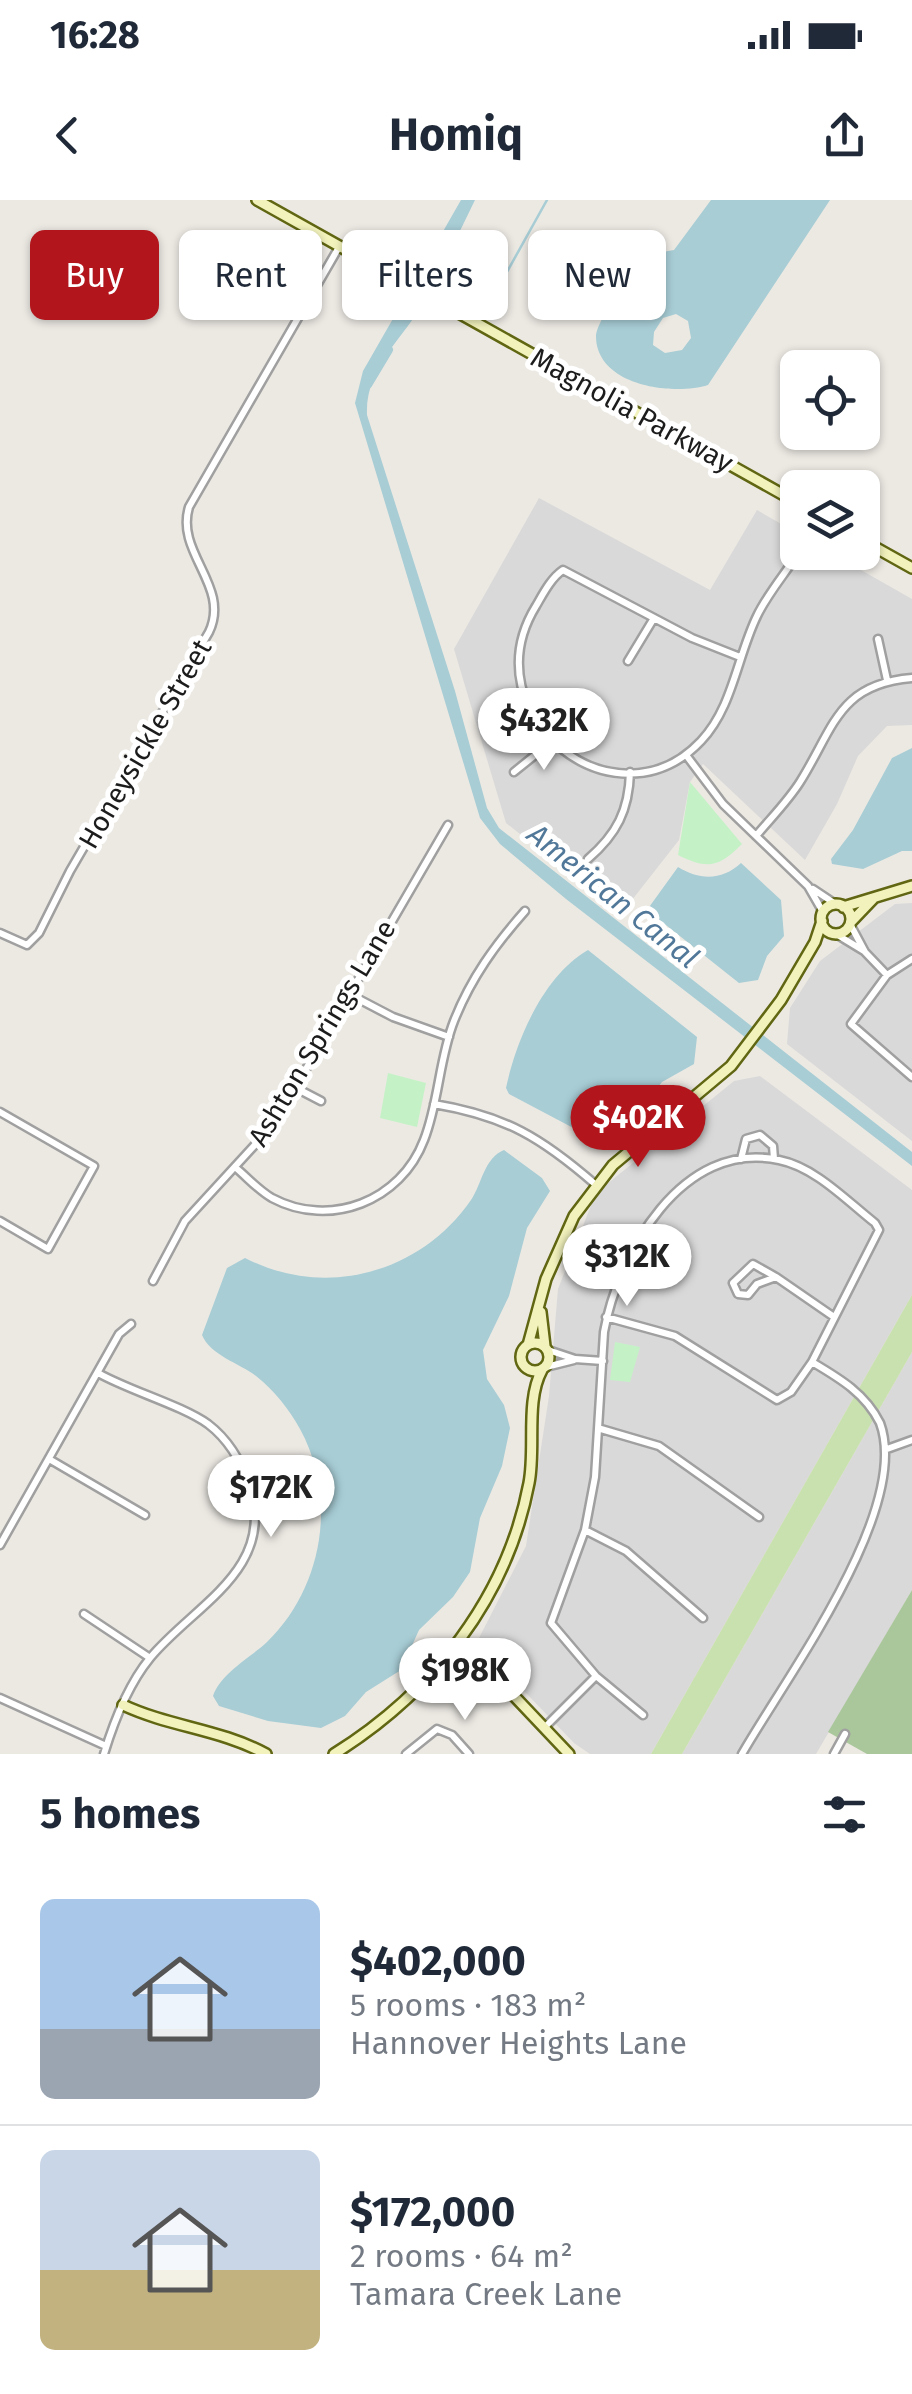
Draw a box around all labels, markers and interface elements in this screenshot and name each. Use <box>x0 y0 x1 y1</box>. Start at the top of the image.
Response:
text: 16:28 <box>50 12 140 58</box>
icon: back <box>40 108 95 163</box>
text: Homiq <box>389 108 523 162</box>
icon: share <box>817 108 872 163</box>
chip: Buy <box>30 230 159 320</box>
chip: Rent <box>179 230 322 320</box>
chip: Filters <box>342 230 508 320</box>
chip: New <box>528 230 666 320</box>
street label: Magnolia Parkway <box>525 341 739 479</box>
map controls <box>780 350 880 570</box>
button: locate <box>780 350 880 450</box>
button: layers <box>780 470 880 570</box>
street label: Honeysickle Street <box>72 633 219 854</box>
pin: $432K <box>474 688 614 773</box>
text: $432K <box>500 701 588 739</box>
water label: American Canal <box>519 815 706 976</box>
street label: Ashton Springs Lane <box>241 914 403 1152</box>
pin: $402K <box>568 1085 708 1170</box>
text: $402K <box>593 1098 683 1136</box>
pin: $312K <box>557 1224 697 1309</box>
text: $312K <box>584 1237 670 1275</box>
pin: $172K <box>201 1455 341 1540</box>
text: $172K <box>230 1468 312 1506</box>
pin: $198K <box>395 1638 535 1723</box>
text: $198K <box>421 1651 509 1689</box>
icon: filters <box>817 1787 872 1842</box>
text: 5 homes <box>40 1789 200 1839</box>
text: $402,000 <box>350 1936 526 1986</box>
icon: home <box>120 1939 240 2059</box>
text: 5 rooms · 183 m² <box>350 1986 586 2024</box>
text: Hannover Heights Lane <box>350 2024 687 2062</box>
text: $172,000 <box>350 2187 515 2237</box>
icon: home <box>120 2190 240 2310</box>
text: 2 rooms · 64 m² <box>350 2237 573 2275</box>
text: Tamara Creek Lane <box>350 2275 622 2313</box>

